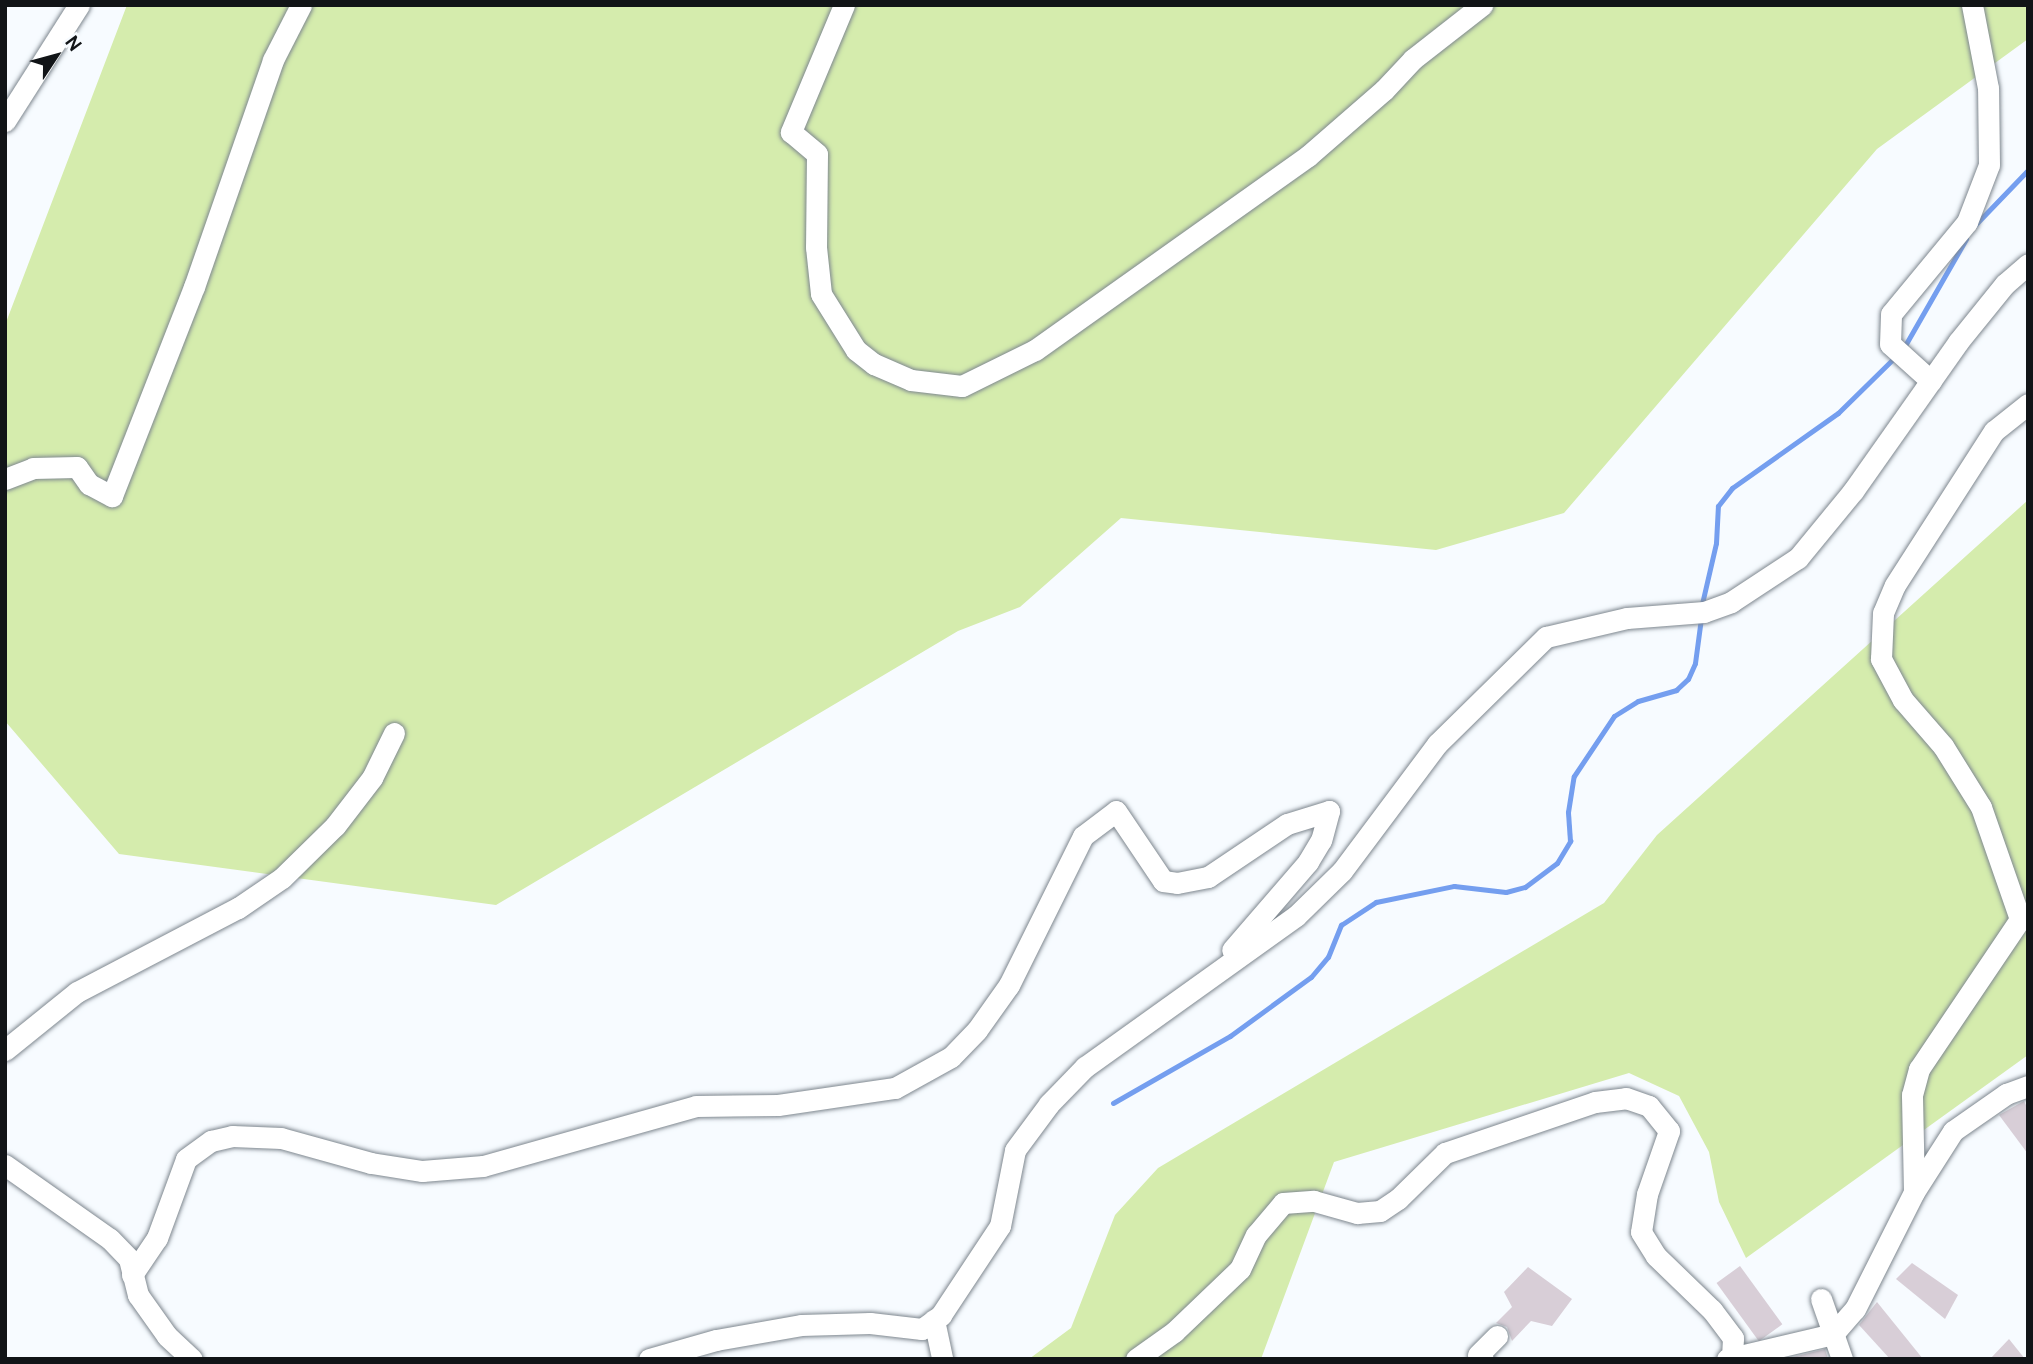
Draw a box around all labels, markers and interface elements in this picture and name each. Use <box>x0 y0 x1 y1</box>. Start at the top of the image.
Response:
north arrow <box>21 21 91 91</box>
text: N <box>60 31 87 56</box>

